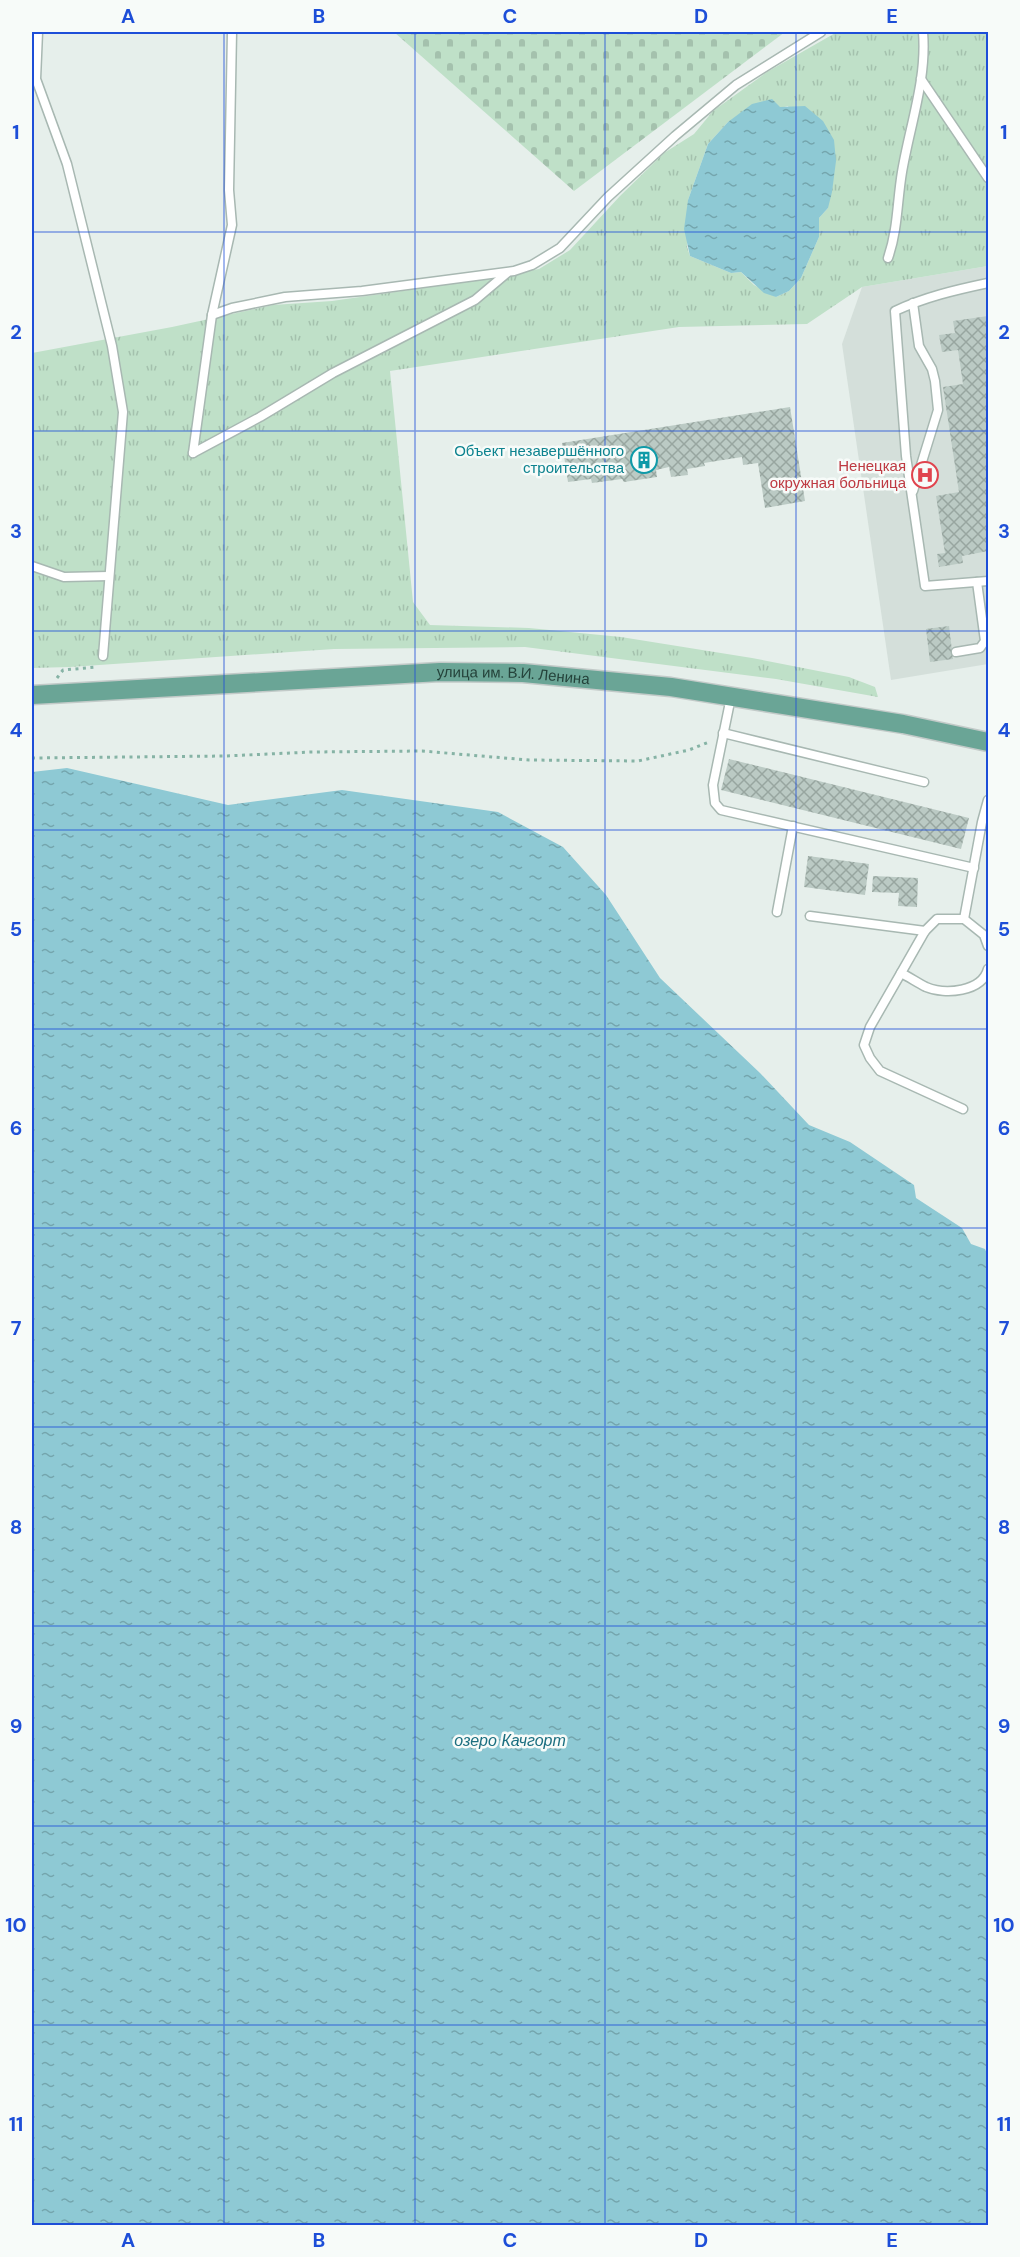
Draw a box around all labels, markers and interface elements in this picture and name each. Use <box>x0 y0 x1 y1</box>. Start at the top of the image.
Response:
text: A <box>121 3 135 29</box>
text: B <box>313 3 325 29</box>
text: C <box>503 3 517 29</box>
text: D <box>694 3 708 29</box>
text: E <box>886 3 898 29</box>
text: 1 <box>12 119 20 145</box>
text: 1 <box>1000 119 1008 145</box>
text: 2 <box>10 319 22 345</box>
text: 2 <box>998 319 1010 345</box>
place label: Объект незавершённого строительства <box>454 441 625 478</box>
building icon: Объект незавершённого строительства <box>629 445 659 475</box>
place label: Ненецкая окружная больница <box>770 456 907 493</box>
hospital icon: Ненецкая окружная больница <box>910 460 940 490</box>
text: 3 <box>10 518 22 544</box>
text: 3 <box>998 518 1010 544</box>
street label: улица им. В.И. Ленина <box>437 662 591 689</box>
text: 4 <box>10 717 23 743</box>
text: 4 <box>998 717 1011 743</box>
text: 5 <box>10 916 22 942</box>
text: 5 <box>998 916 1010 942</box>
text: 6 <box>10 1115 22 1141</box>
text: 6 <box>998 1115 1010 1141</box>
text: 7 <box>11 1315 22 1341</box>
text: 7 <box>999 1315 1010 1341</box>
text: 8 <box>10 1514 22 1540</box>
text: 8 <box>998 1514 1010 1540</box>
text: 9 <box>10 1713 22 1739</box>
text: 9 <box>998 1713 1010 1739</box>
water label: озеро Качгорт <box>454 1730 566 1751</box>
text: 10 <box>5 1912 27 1938</box>
text: 10 <box>993 1912 1015 1938</box>
text: 11 <box>9 2111 23 2137</box>
text: 11 <box>997 2111 1011 2137</box>
text: A <box>121 2227 135 2253</box>
text: B <box>313 2227 325 2253</box>
text: C <box>503 2227 517 2253</box>
text: D <box>694 2227 708 2253</box>
text: E <box>886 2227 898 2253</box>

